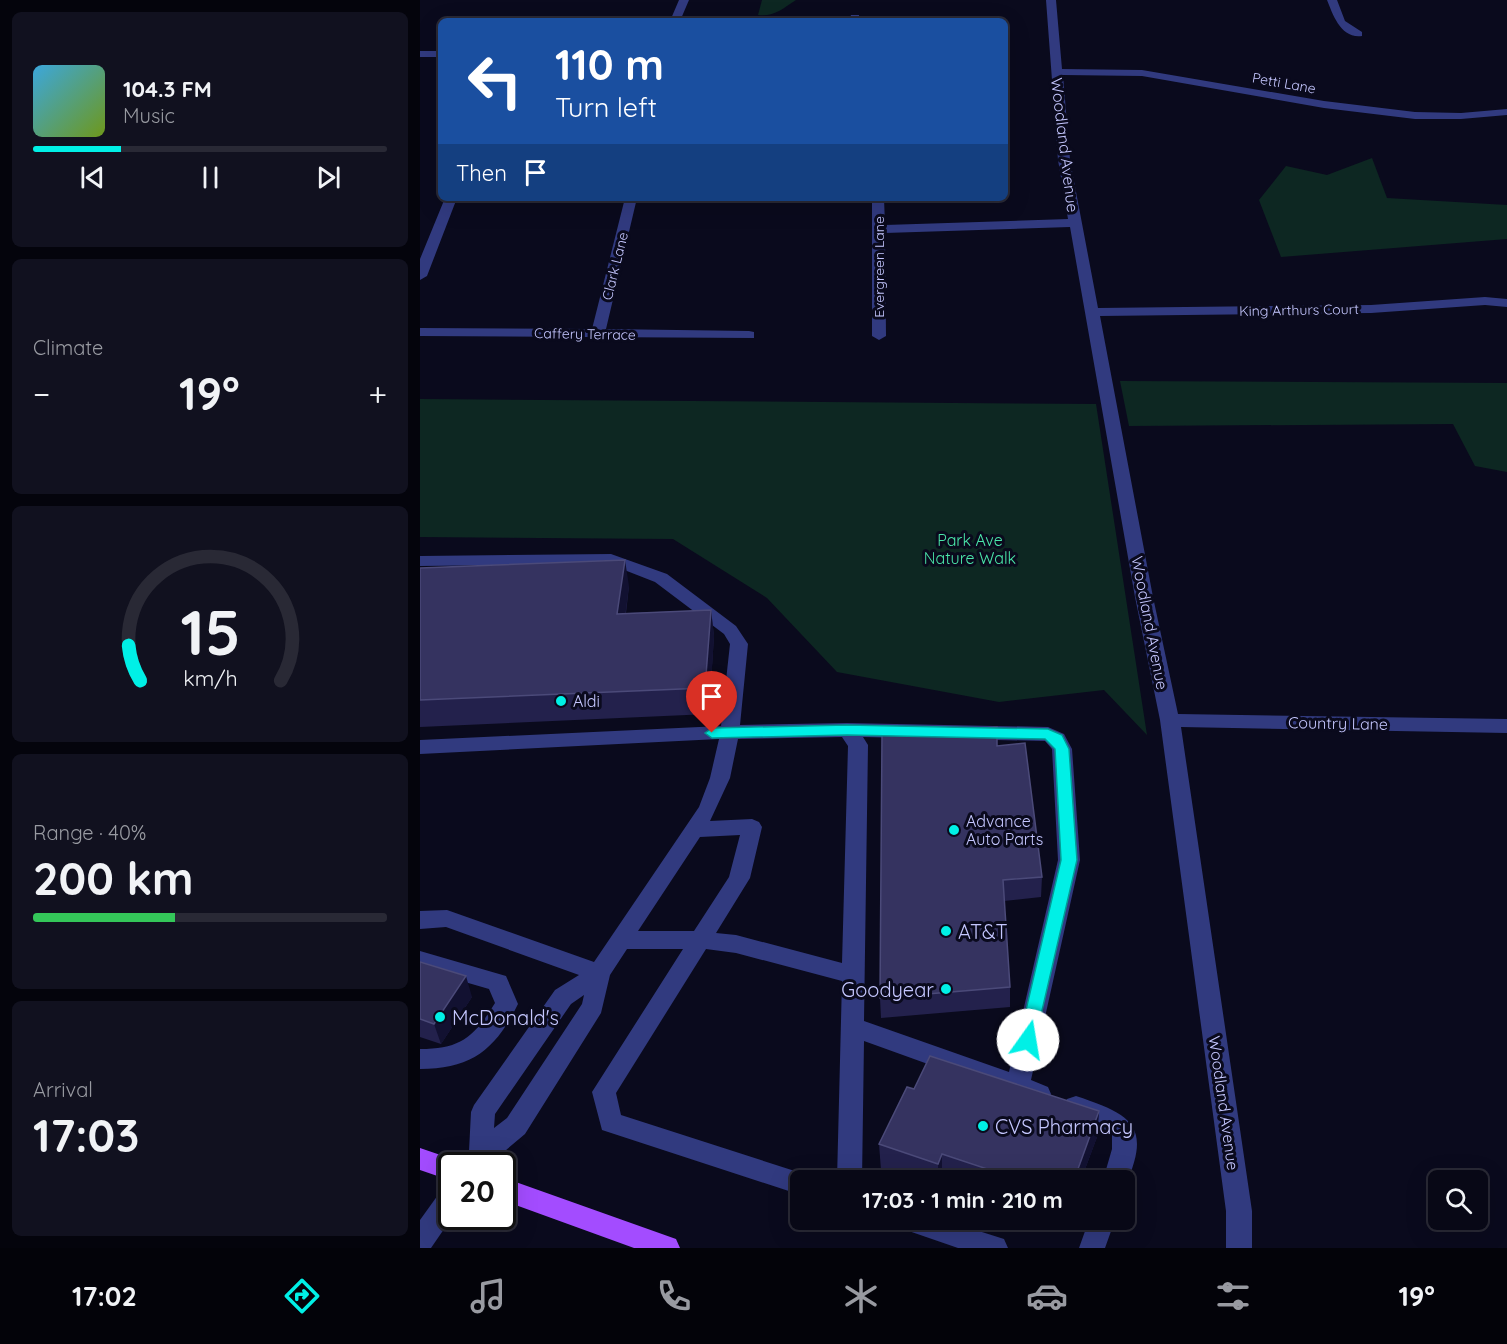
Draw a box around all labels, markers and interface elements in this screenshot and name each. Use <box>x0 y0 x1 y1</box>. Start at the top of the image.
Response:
text: 110 m <box>555 38 664 91</box>
icon: left <box>456 42 534 120</box>
street label: Petti Lane <box>1251 69 1317 97</box>
text: 104.3 FM <box>123 75 212 103</box>
street label: Woodland Avenue <box>1047 76 1083 214</box>
text: Turn left <box>555 90 657 124</box>
text: Music <box>123 103 175 128</box>
icon: arrive <box>519 156 552 189</box>
text: Then <box>456 159 507 187</box>
icon: previous <box>76 161 109 194</box>
icon: pause <box>194 161 227 194</box>
icon: next <box>312 161 345 194</box>
street label: Evergreen Lane <box>870 216 888 318</box>
street label: Clark Lane <box>598 230 632 302</box>
street label: King Arthurs Court <box>1239 300 1359 320</box>
street label: Caffery Terrace <box>534 324 636 344</box>
text: Climate <box>33 335 103 360</box>
text: 19° <box>179 365 240 421</box>
text: − <box>33 373 50 414</box>
text: + <box>368 373 387 414</box>
park label: Park Ave Nature Walk <box>924 530 1016 568</box>
street label: Woodland Avenue <box>1127 555 1173 691</box>
text: 15 <box>180 593 240 671</box>
text: km/h <box>183 665 237 691</box>
pin <box>686 671 737 733</box>
icon: arrive <box>695 680 728 713</box>
place label: Aldi <box>573 691 600 711</box>
marker: Aldi <box>554 694 568 708</box>
street label: Country Lane <box>1288 712 1388 734</box>
place label: Advance Auto Parts <box>966 811 1043 849</box>
text: Range · 40% <box>33 820 146 845</box>
marker: Advance Auto Parts <box>947 823 961 837</box>
text: 200 km <box>33 850 194 906</box>
place label: AT&T <box>958 919 1008 944</box>
marker: AT&T <box>939 924 953 938</box>
place label: Goodyear <box>841 977 934 1002</box>
marker: Goodyear <box>939 982 953 996</box>
place label: McDonald's <box>452 1005 559 1030</box>
position arrow <box>996 1008 1060 1072</box>
marker: McDonald's <box>433 1010 447 1024</box>
street label: Woodland Avenue <box>1205 1034 1243 1172</box>
text: Arrival <box>33 1077 93 1102</box>
text: 17:03 <box>33 1107 139 1163</box>
place label: CVS Pharmacy <box>995 1114 1133 1139</box>
marker: CVS Pharmacy <box>976 1119 990 1133</box>
speed limit sign: 20 <box>438 1152 516 1230</box>
map controls <box>1428 1170 1488 1230</box>
button: search <box>1428 1170 1488 1230</box>
text: 17:03 · 1 min · 210 m <box>862 1186 1063 1214</box>
icon: directions <box>281 1275 323 1317</box>
icon: music <box>467 1275 509 1317</box>
icon: phone <box>653 1275 695 1317</box>
icon: climate <box>840 1275 882 1317</box>
icon: car <box>1026 1275 1068 1317</box>
icon: filters <box>1212 1275 1254 1317</box>
text: 17:02 <box>72 1279 137 1313</box>
text: 19° <box>1398 1279 1435 1313</box>

